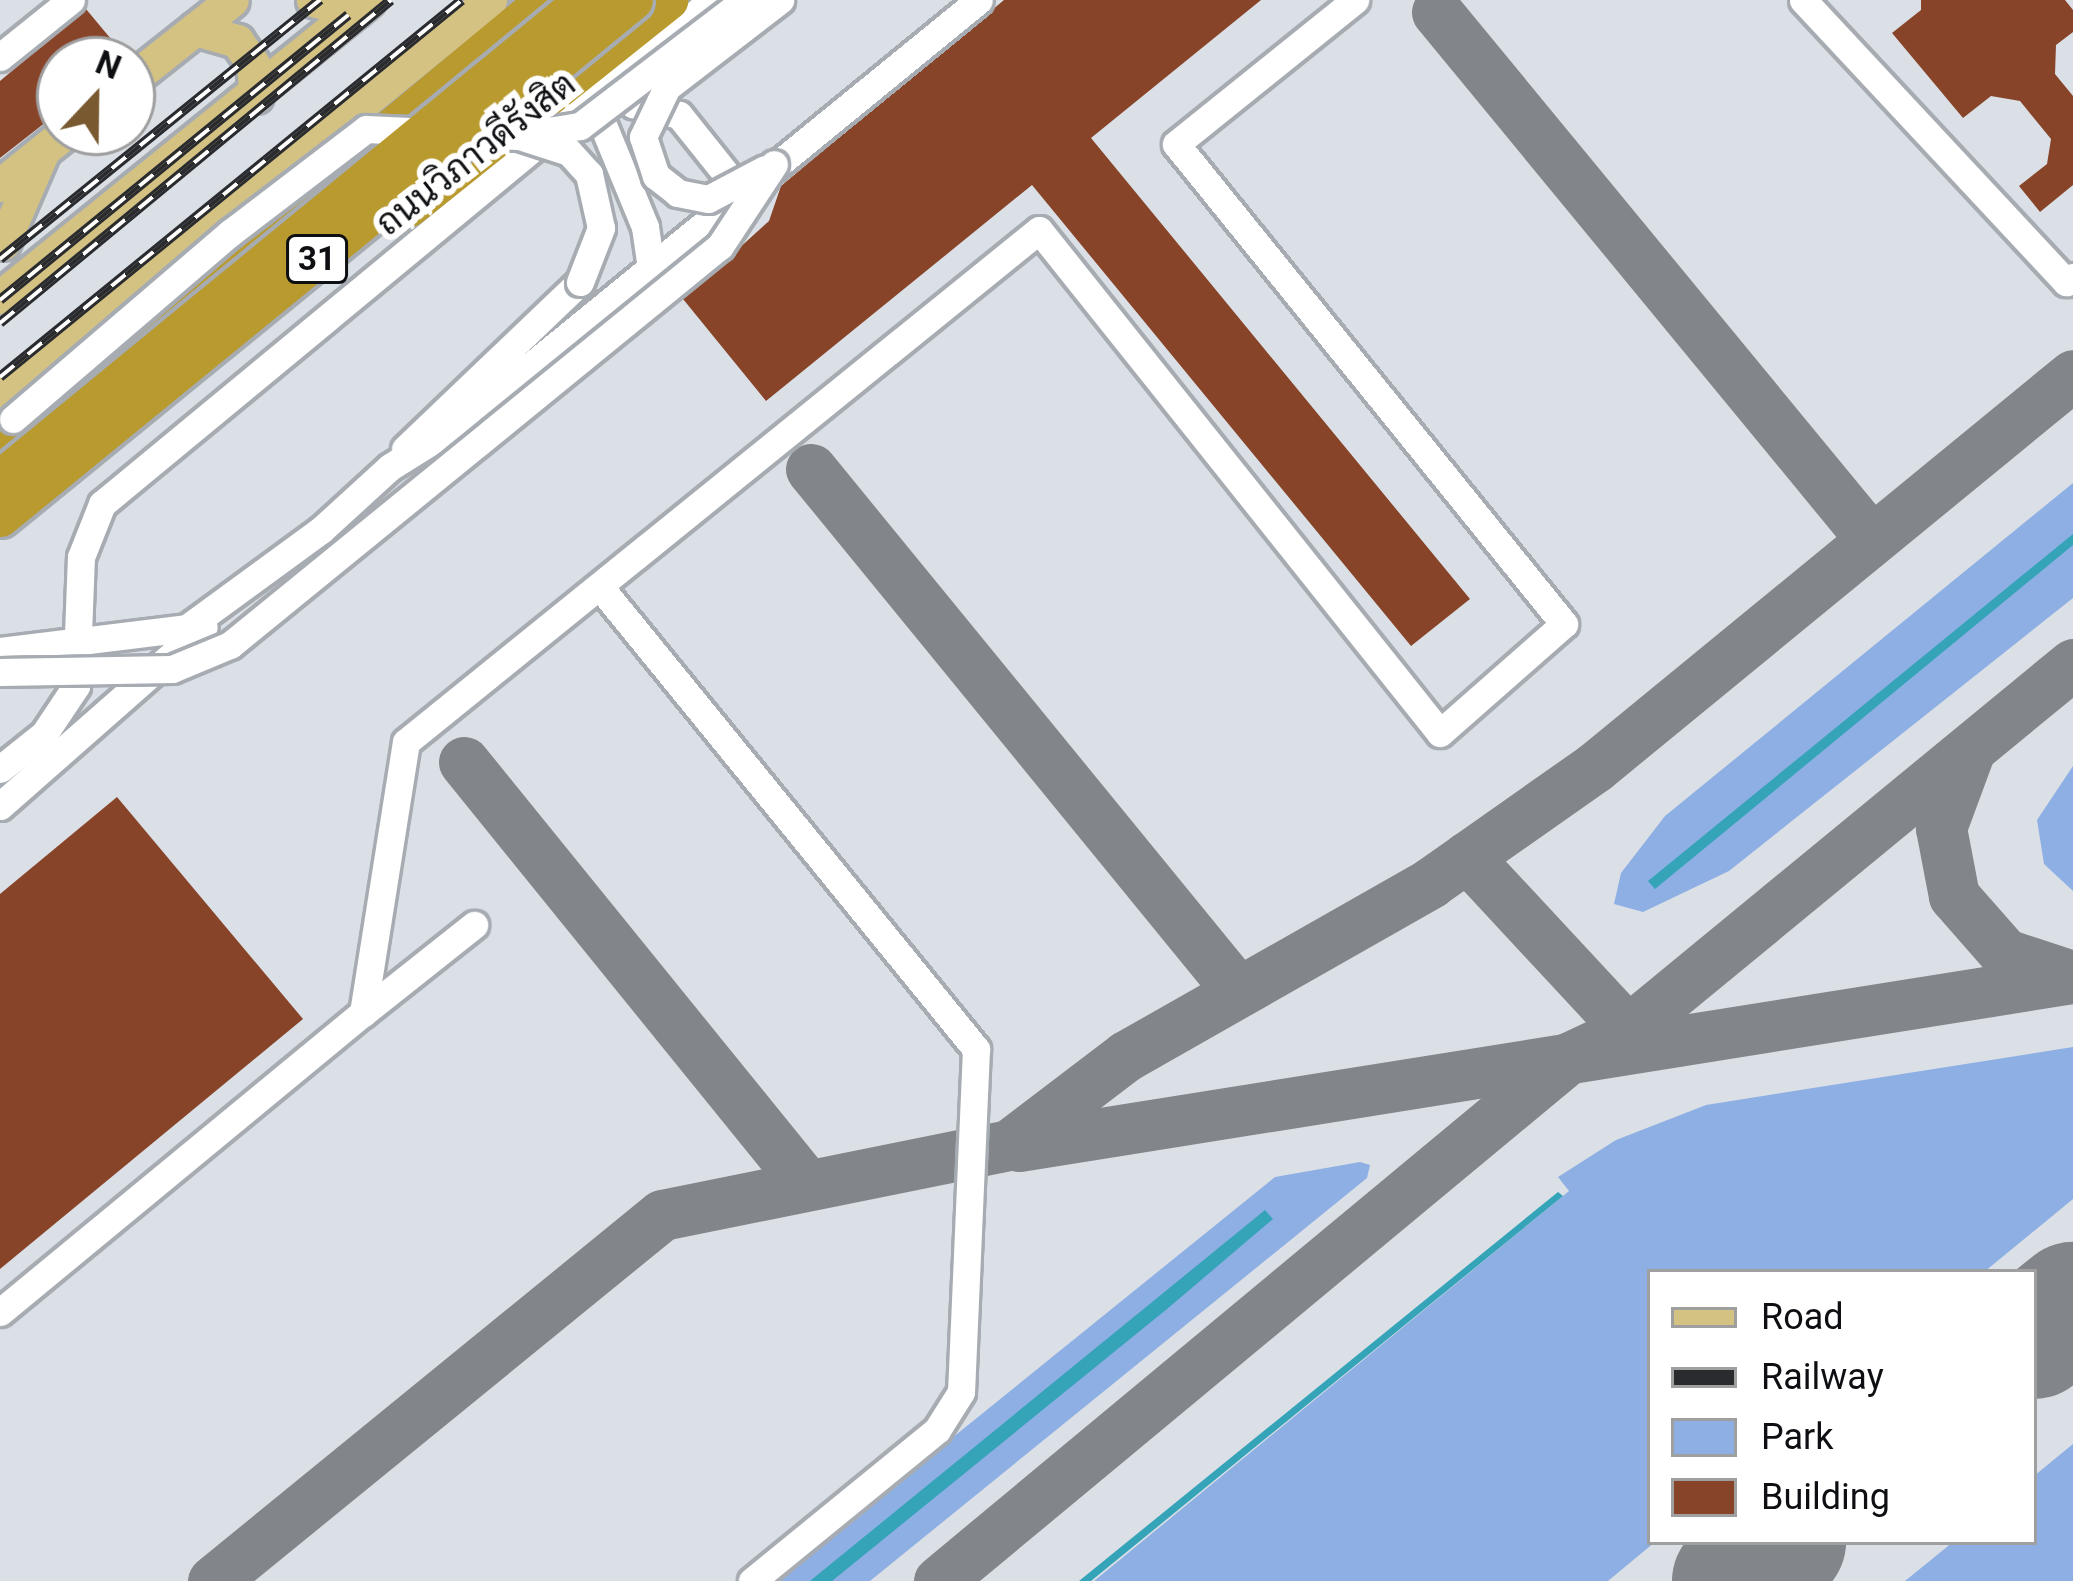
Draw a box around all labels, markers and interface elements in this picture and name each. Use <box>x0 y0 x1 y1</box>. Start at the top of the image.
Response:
north arrow <box>36 36 156 156</box>
text: N <box>90 42 127 87</box>
street label: ถนนวิภาวดีรังสิต <box>368 63 584 245</box>
road number: 31 <box>284 232 350 286</box>
legend <box>1647 1269 2037 1545</box>
text: Road <box>1761 1296 1844 1338</box>
text: Railway <box>1761 1356 1884 1398</box>
text: Park <box>1761 1416 1834 1458</box>
text: Building <box>1761 1476 1890 1518</box>

